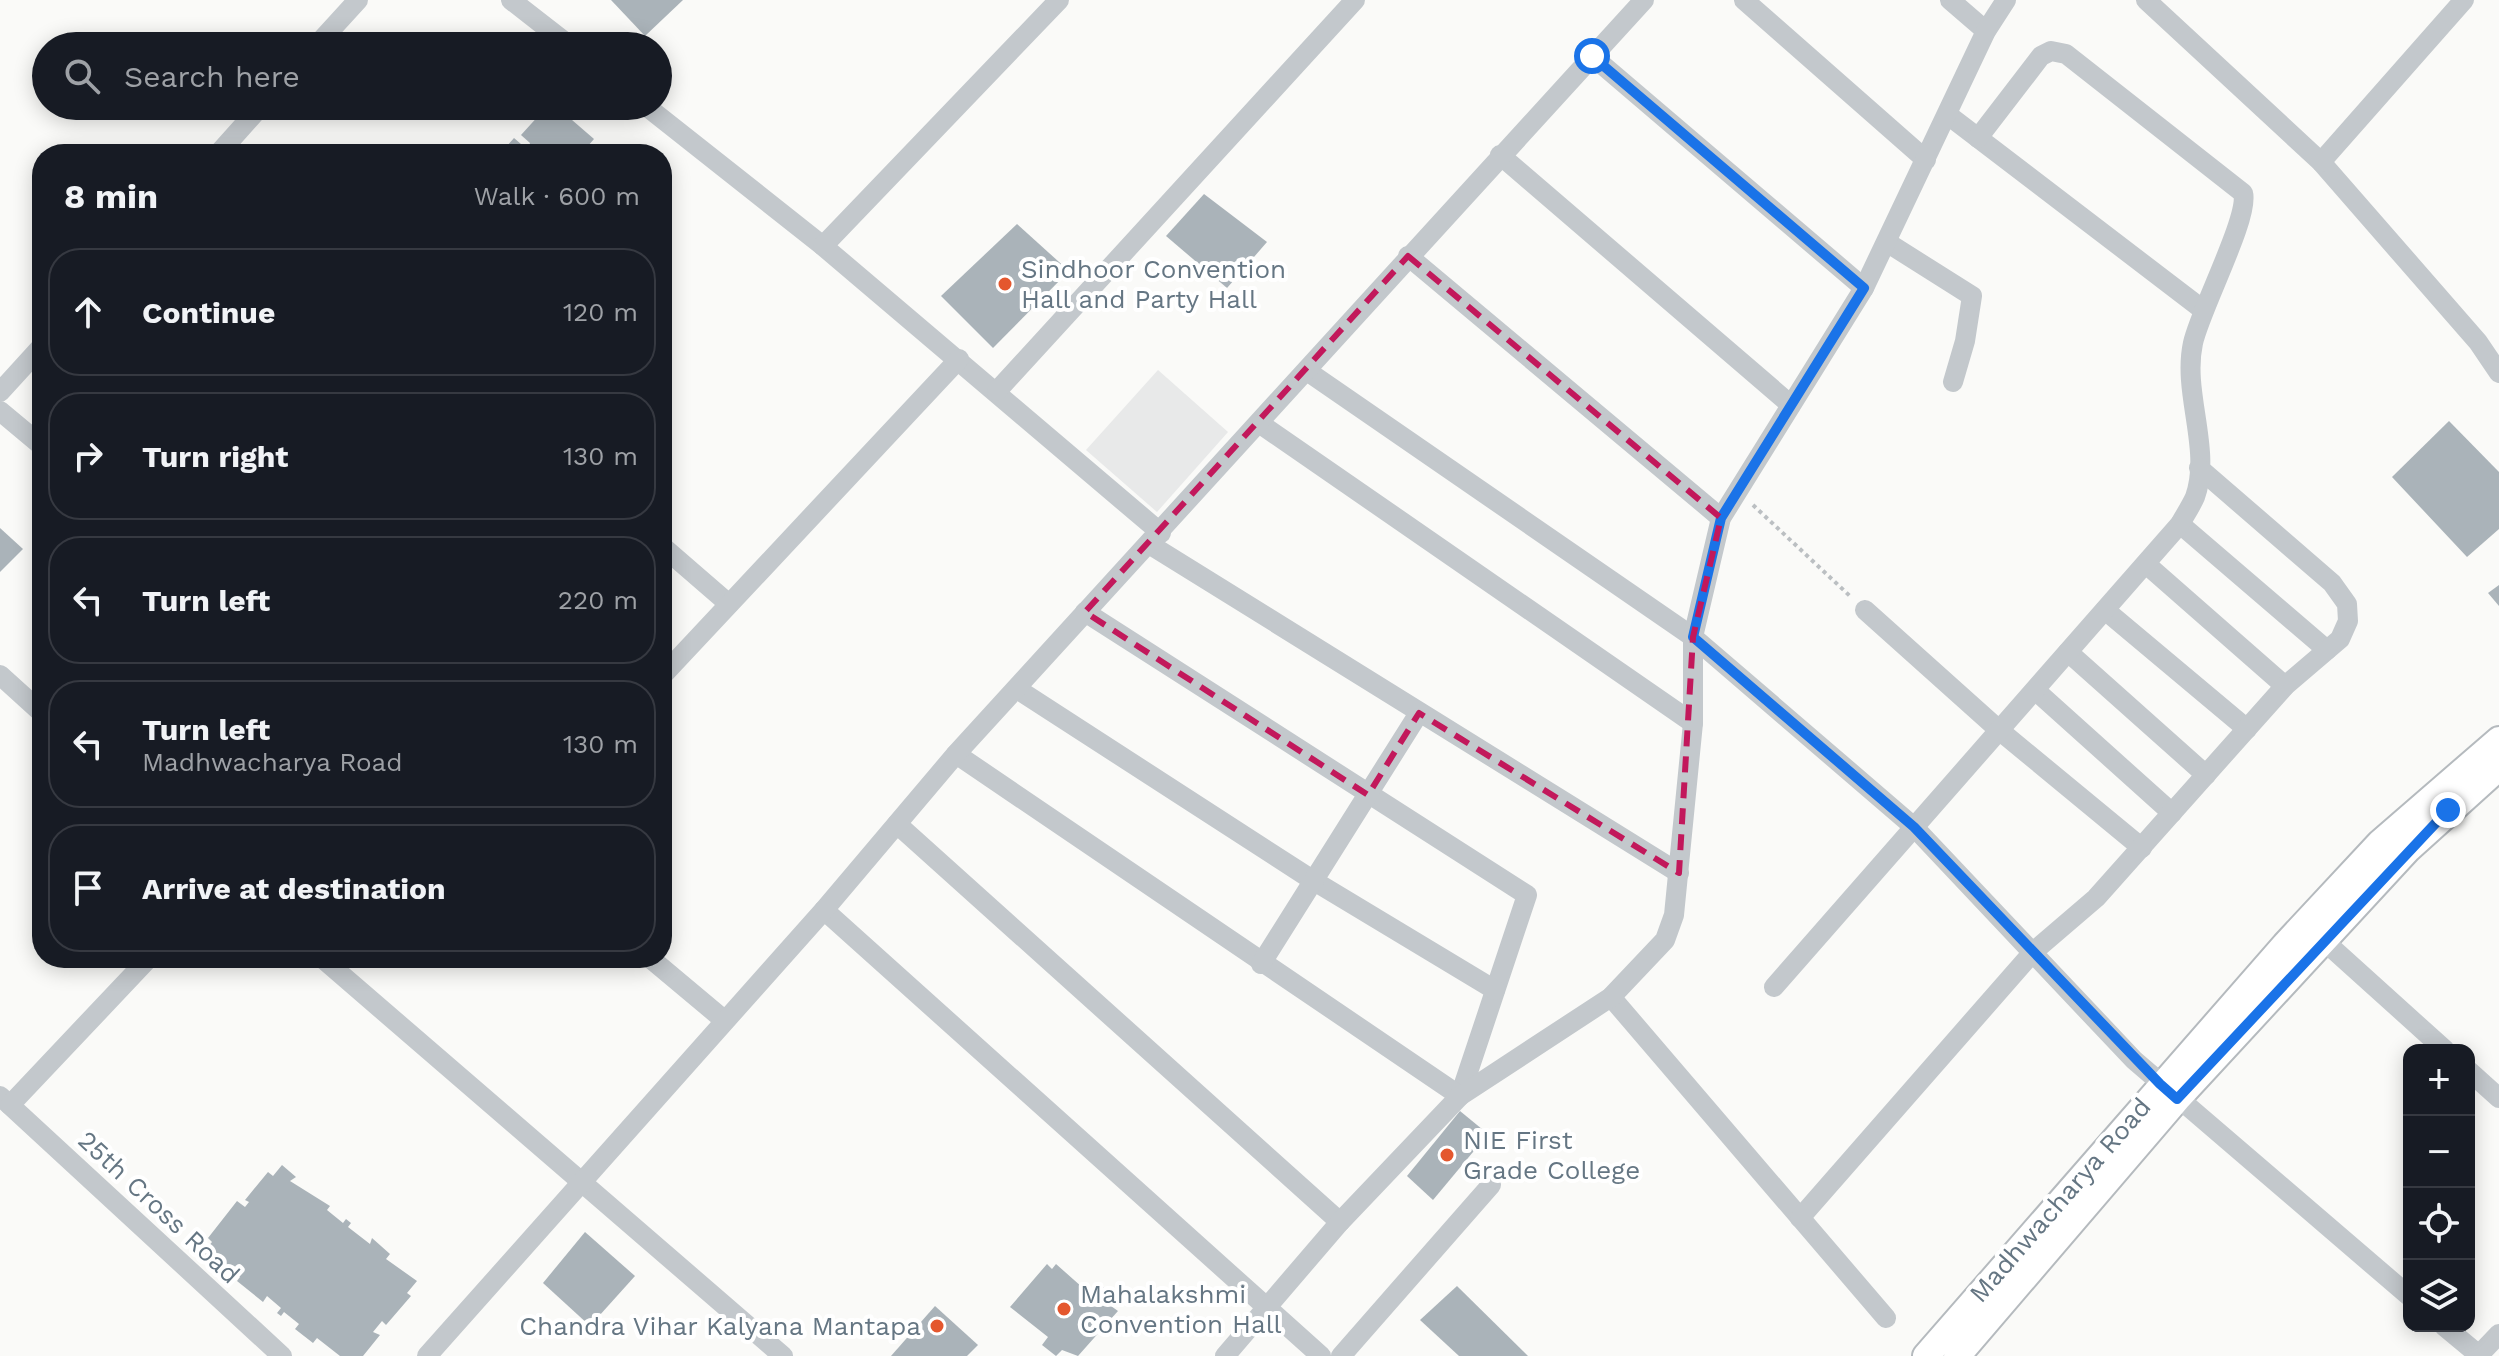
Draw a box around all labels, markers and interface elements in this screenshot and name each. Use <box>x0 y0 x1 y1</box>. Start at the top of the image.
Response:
search box <box>32 32 672 120</box>
route start <box>1574 38 1610 74</box>
icon: search <box>60 54 104 98</box>
text: Search here <box>124 59 300 94</box>
text: 8 min <box>64 176 158 216</box>
text: Walk · 600 m <box>474 181 640 211</box>
place label: Sindhoor Convention Hall and Party Hall <box>1021 254 1286 314</box>
marker: Sindhoor Convention Hall and Party Hall <box>996 275 1014 293</box>
icon: ahead <box>66 290 110 334</box>
text: Continue <box>142 295 275 330</box>
text: 120 m <box>563 297 638 327</box>
icon: right <box>66 434 110 478</box>
text: Turn right <box>142 439 288 474</box>
text: 130 m <box>563 441 638 471</box>
icon: left <box>66 578 110 622</box>
text: Turn left <box>142 583 270 618</box>
text: 220 m <box>558 585 638 615</box>
text: Turn left <box>142 712 270 747</box>
icon: left <box>66 722 110 766</box>
text: 130 m <box>563 729 638 759</box>
text: Madhwacharya Road <box>142 747 403 777</box>
route end <box>2430 792 2466 828</box>
icon: arrive <box>66 866 110 910</box>
text: Arrive at destination <box>142 871 446 906</box>
map controls <box>2403 1044 2475 1332</box>
button: + <box>2403 1044 2475 1116</box>
street label: Madhwacharya Road <box>1963 1092 2157 1308</box>
button: − <box>2403 1116 2475 1188</box>
street label: 25th Cross Road <box>72 1125 246 1289</box>
place label: NIE First Grade College <box>1463 1125 1640 1185</box>
marker: NIE First Grade College <box>1438 1146 1456 1164</box>
button: locate <box>2403 1188 2475 1260</box>
button: layers <box>2403 1260 2475 1332</box>
place label: Mahalakshmi Convention Hall <box>1080 1279 1282 1339</box>
marker: Mahalakshmi Convention Hall <box>1055 1300 1073 1318</box>
place label: Chandra Vihar Kalyana Mantapa <box>519 1311 921 1341</box>
marker: Chandra Vihar Kalyana Mantapa <box>928 1317 946 1335</box>

